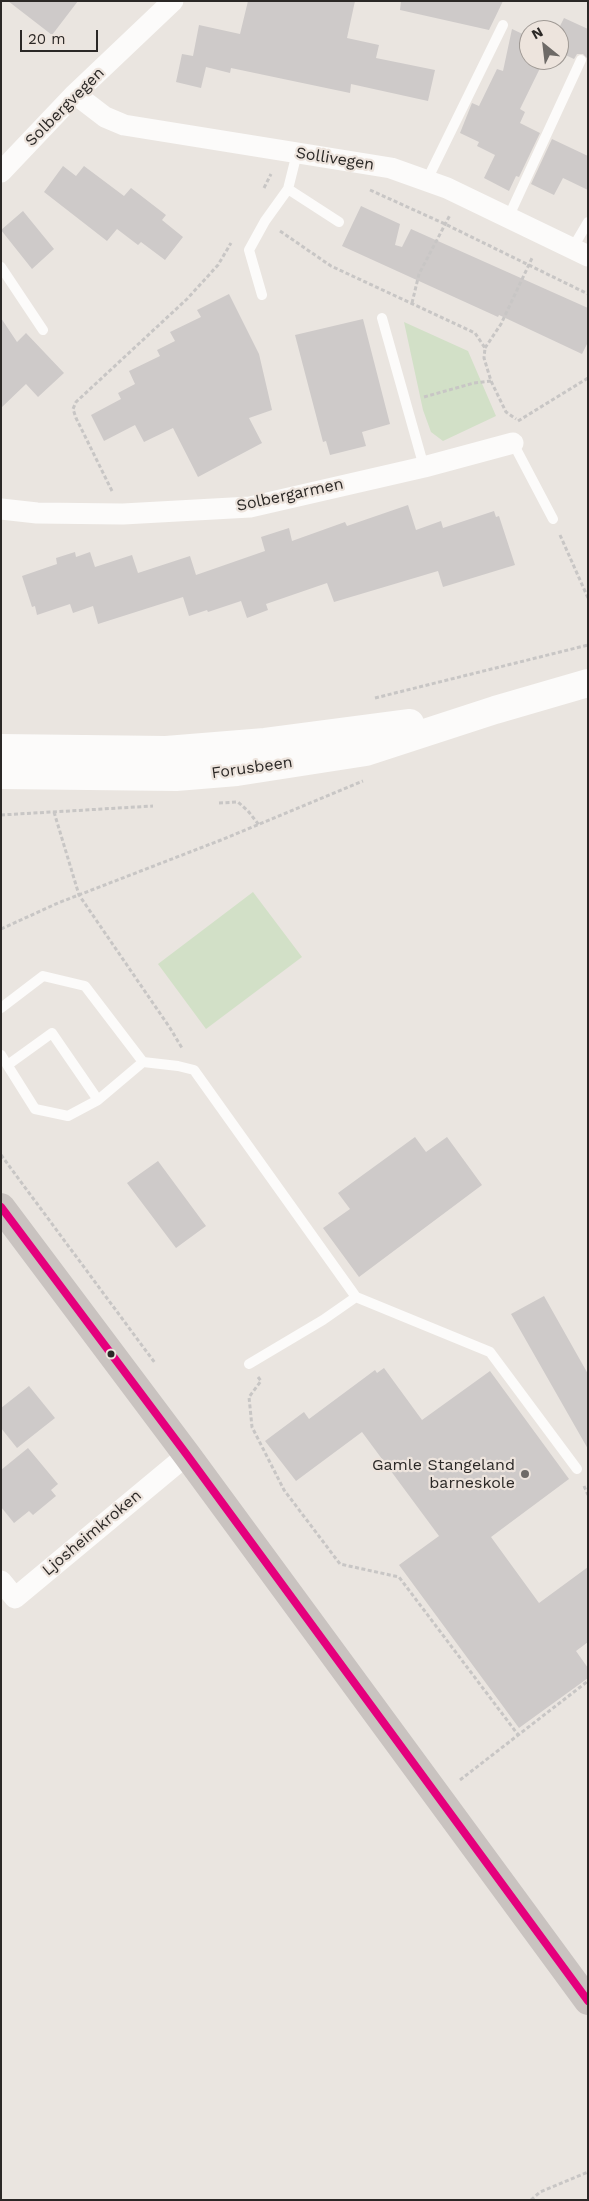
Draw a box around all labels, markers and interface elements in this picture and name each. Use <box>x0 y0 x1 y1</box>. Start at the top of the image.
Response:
scale bar <box>22 20 100 52</box>
north arrow <box>519 20 569 70</box>
text: N <box>529 23 546 42</box>
text: 20 m <box>28 30 66 48</box>
street label: Solbergvegen <box>21 63 109 151</box>
street label: Sollivegen <box>294 143 376 175</box>
street label: Solbergarmen <box>235 474 345 516</box>
street label: Forusbeen <box>210 753 294 783</box>
unlabelled marker <box>106 1349 116 1359</box>
place label: Gamle Stangeland barneskole <box>372 1455 515 1493</box>
marker: Gamle Stangeland barneskole <box>519 1468 531 1480</box>
street label: Ljosheimkroken <box>39 1486 145 1580</box>

